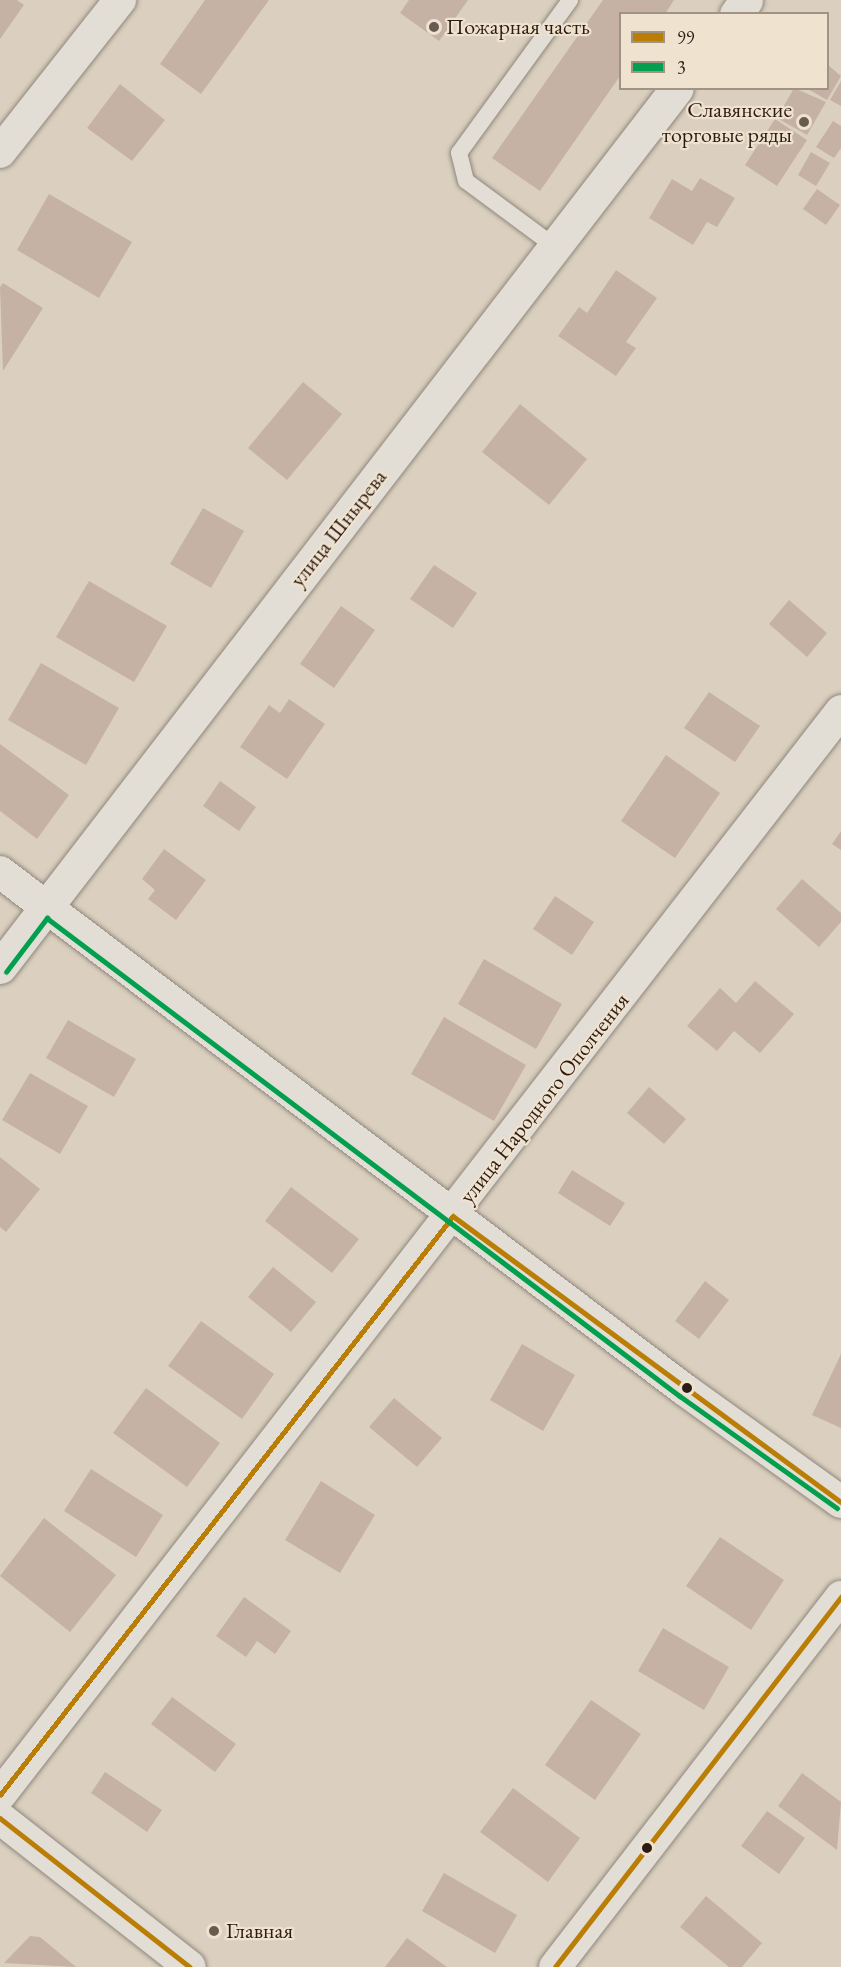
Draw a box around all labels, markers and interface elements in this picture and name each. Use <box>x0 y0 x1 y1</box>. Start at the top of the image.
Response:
legend <box>619 12 829 90</box>
place label: Пожарная часть <box>446 14 590 40</box>
marker: Пожарная часть <box>427 20 441 34</box>
text: 99 <box>677 26 694 49</box>
text: 3 <box>677 56 686 79</box>
place label: Славянские торговые ряды <box>662 96 792 148</box>
marker: Славянские торговые ряды <box>797 115 811 129</box>
street label: улица Шнырева <box>284 464 392 592</box>
street label: улица Народного Ополчения <box>454 988 634 1208</box>
unlabelled marker <box>681 1382 693 1394</box>
unlabelled marker <box>641 1842 653 1854</box>
place label: Главная <box>226 1918 293 1944</box>
marker: Главная <box>207 1924 221 1938</box>

